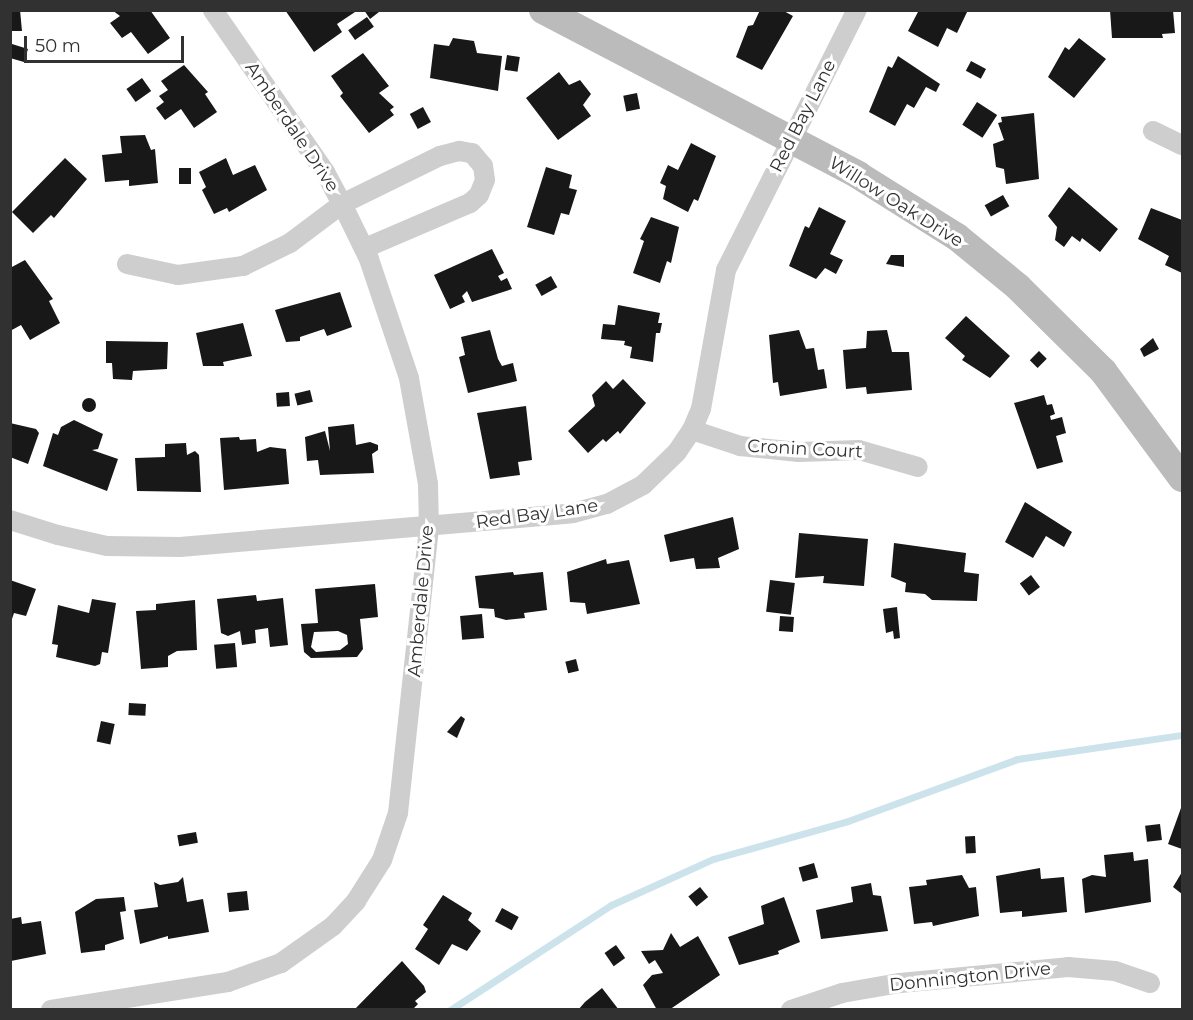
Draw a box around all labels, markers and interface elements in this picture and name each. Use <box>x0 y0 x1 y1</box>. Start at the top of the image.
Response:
scale bar <box>27 24 188 62</box>
text: 50 m <box>35 35 81 57</box>
street label: Red Bay Lane <box>765 56 841 176</box>
street label: Amberdale Drive <box>240 58 344 196</box>
street label: Willow Oak Drive <box>825 152 967 252</box>
street label: Cronin Court <box>747 435 863 463</box>
street label: Red Bay Lane <box>474 495 600 533</box>
street label: Amberdale Drive <box>404 524 438 678</box>
street label: Donnington Drive <box>888 958 1052 996</box>

